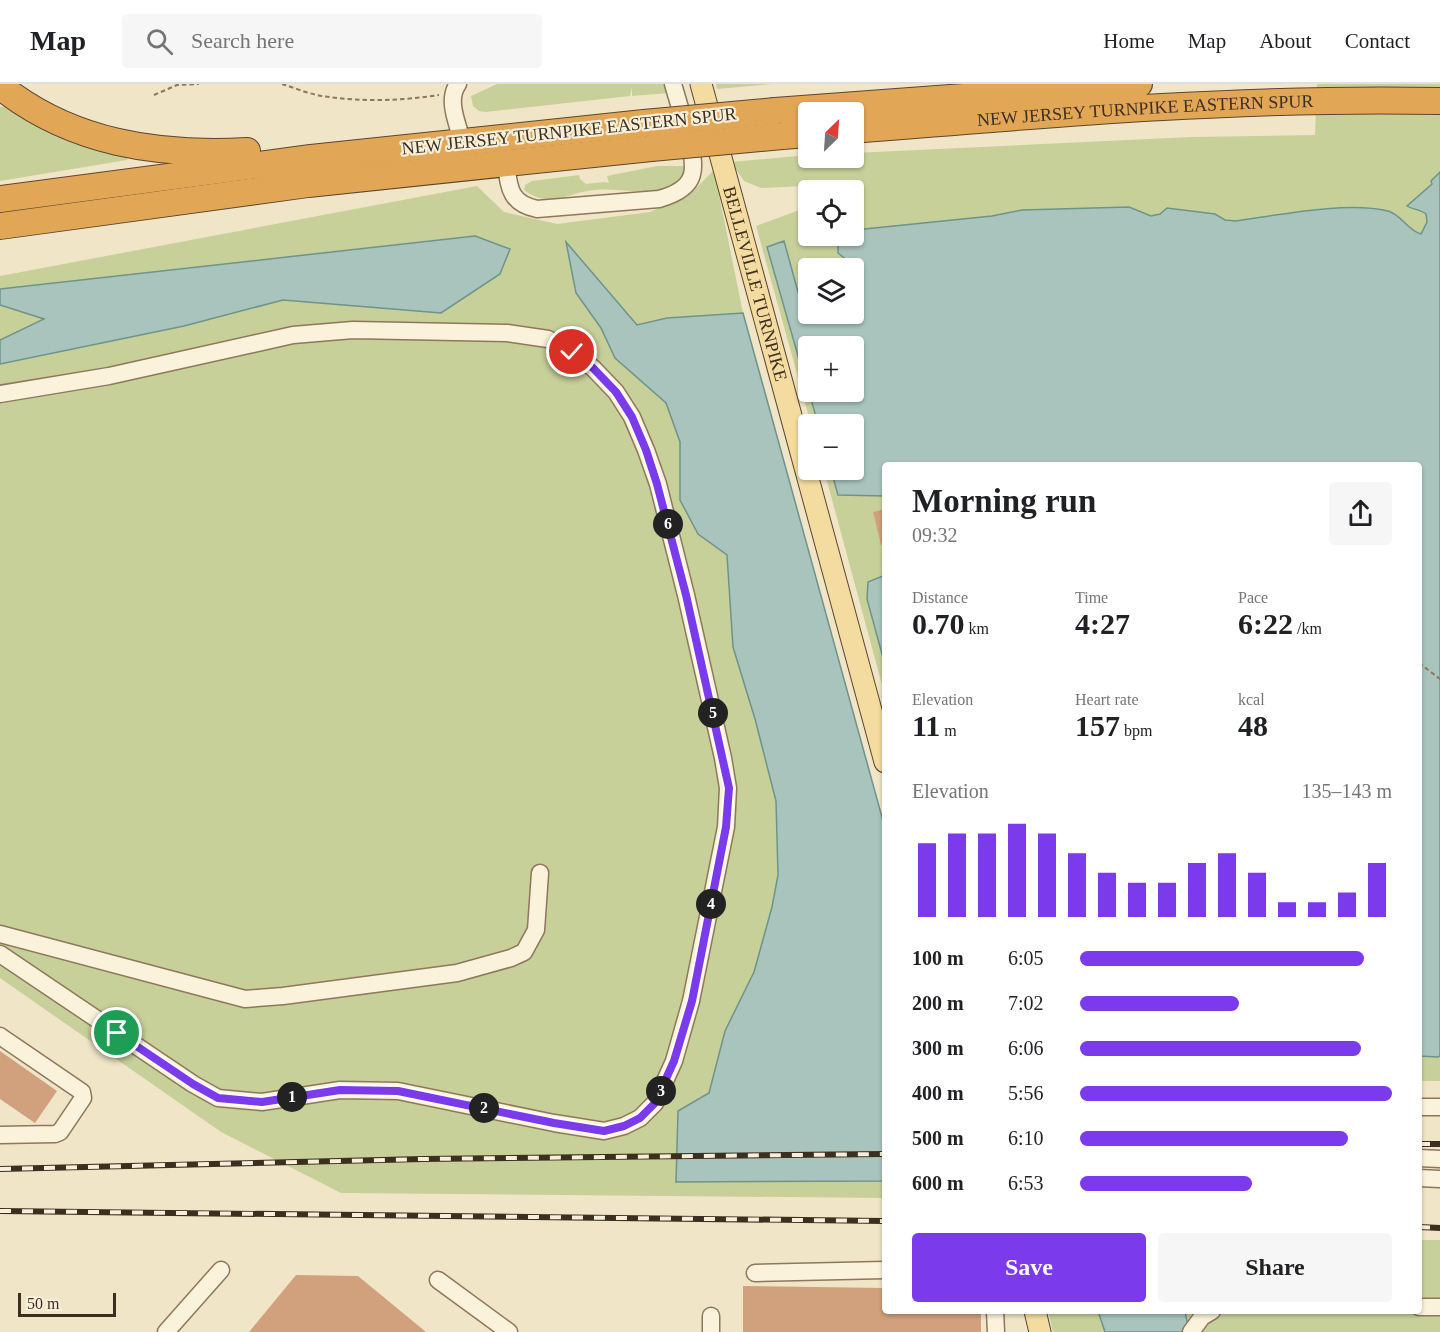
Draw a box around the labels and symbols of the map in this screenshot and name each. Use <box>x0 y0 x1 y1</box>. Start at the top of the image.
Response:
street label: NEW JERSEY TURNPIKE EASTERN SPUR <box>976 91 1314 130</box>
north arrow <box>798 102 864 168</box>
street label: NEW JERSEY TURNPIKE EASTERN SPUR <box>401 103 737 159</box>
street label: BELLEVILLE TURNPIKE <box>719 184 791 383</box>
pin <box>546 326 597 377</box>
pin: 6 <box>653 509 683 539</box>
pin: 5 <box>698 698 728 728</box>
pin: 4 <box>696 889 726 919</box>
pin <box>91 1007 142 1058</box>
pin: 3 <box>646 1076 676 1106</box>
pin: 1 <box>277 1082 307 1112</box>
pin: 2 <box>469 1093 499 1123</box>
scale bar <box>18 1290 116 1318</box>

